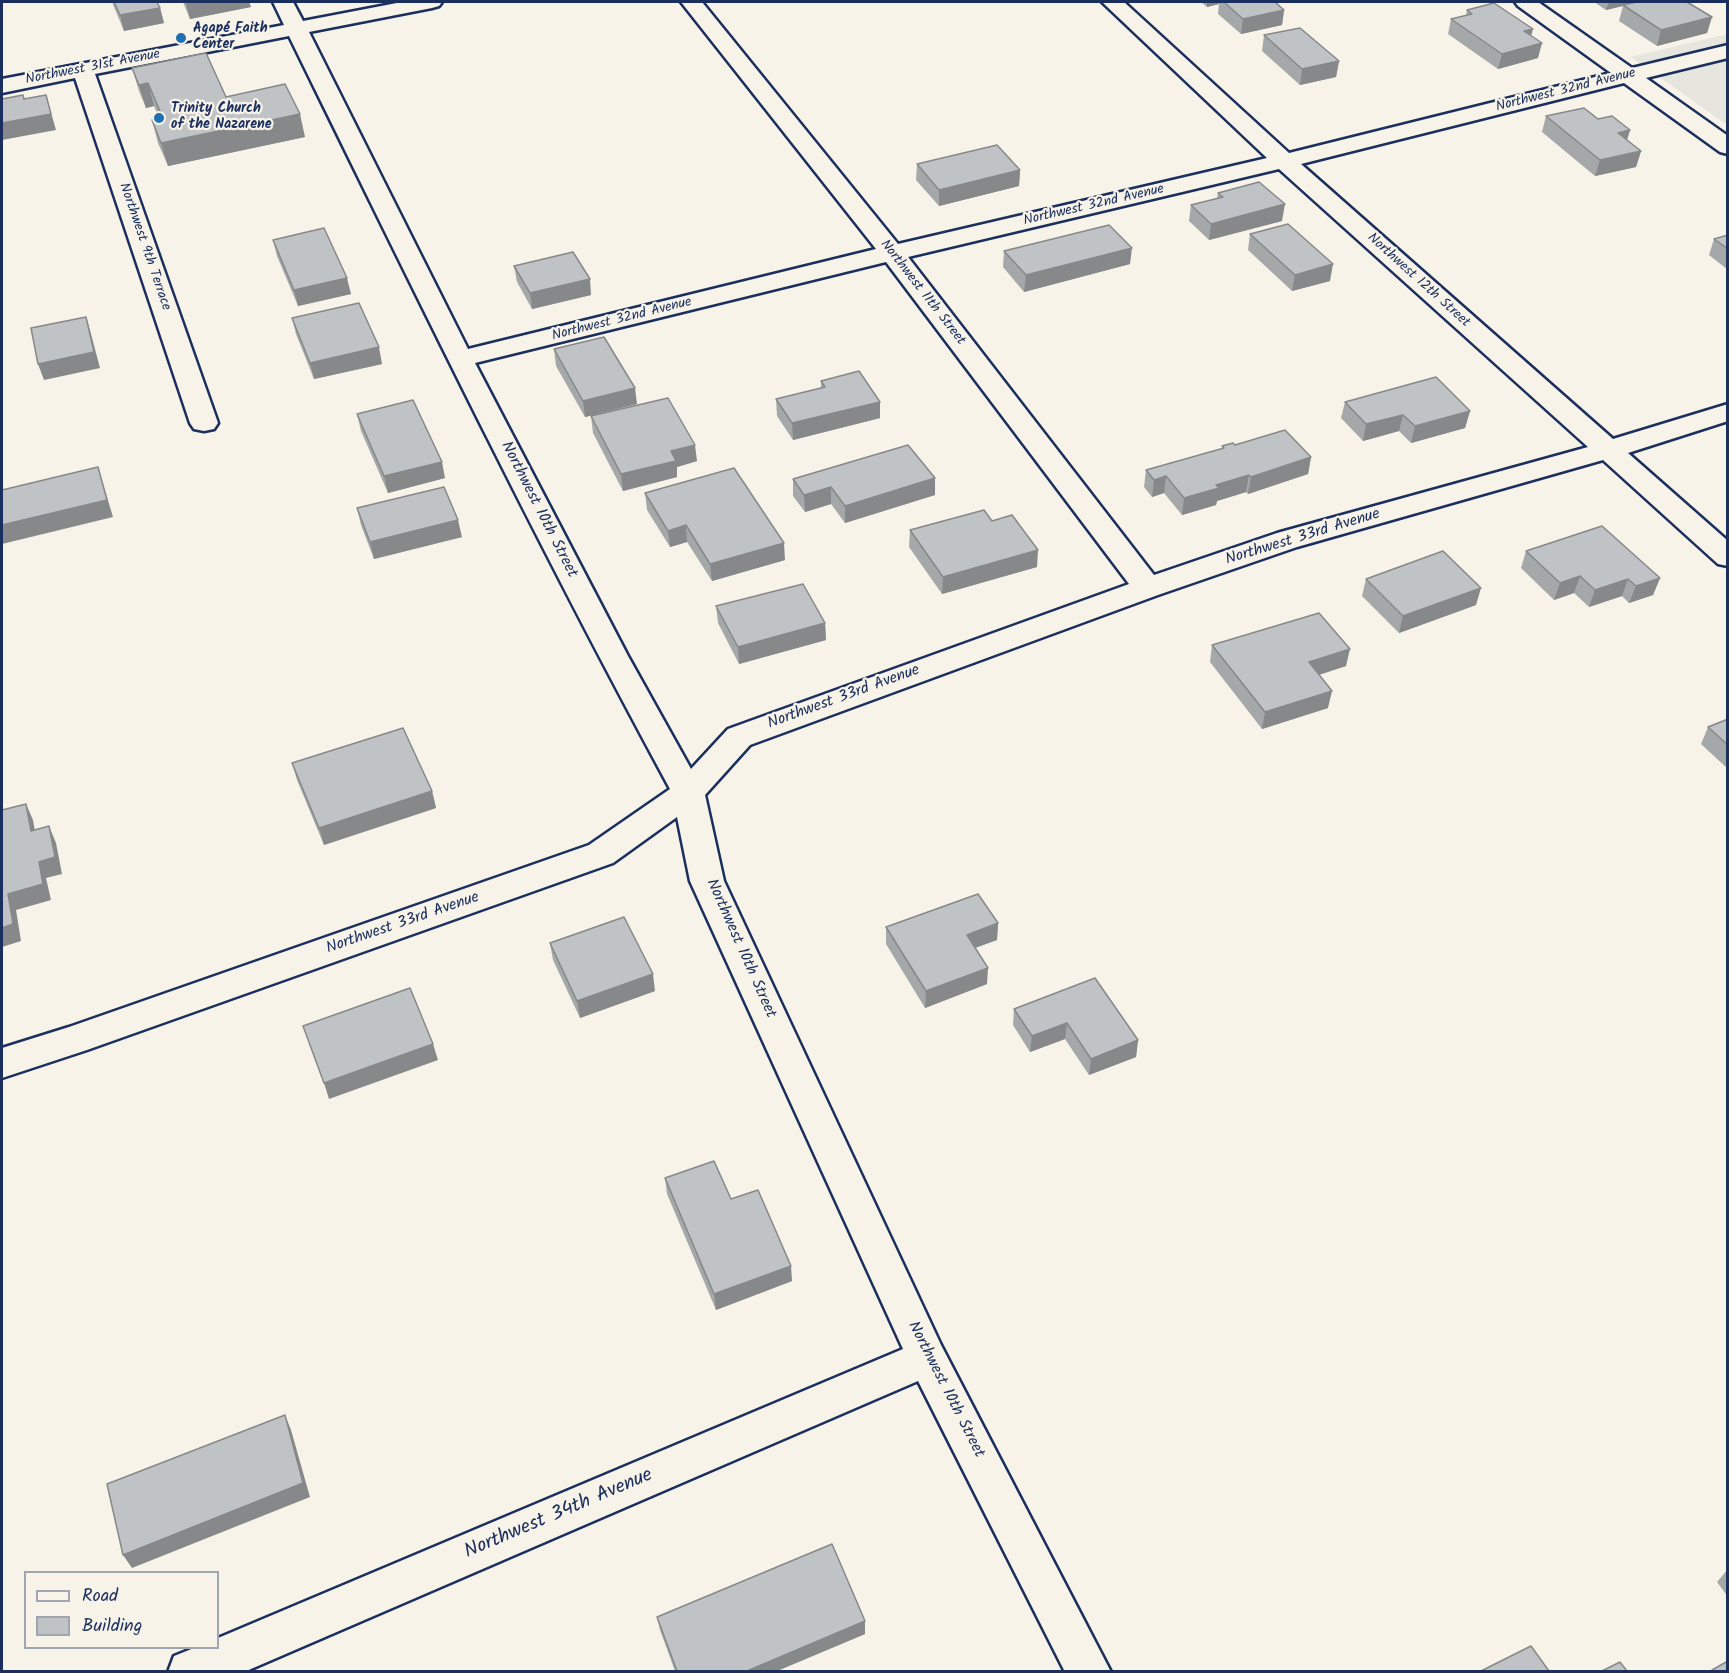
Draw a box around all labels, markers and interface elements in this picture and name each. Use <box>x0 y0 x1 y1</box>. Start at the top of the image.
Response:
place label: Agapé Faith Center <box>193 22 268 54</box>
marker: Agapé Faith Center <box>174 31 188 45</box>
street label: Northwest 31st Avenue <box>24 47 162 89</box>
street label: Northwest 32nd Avenue <box>1494 65 1638 117</box>
place label: Trinity Church of the Nazarene <box>171 102 272 134</box>
marker: Trinity Church of the Nazarene <box>152 111 166 125</box>
street label: Northwest 9th Terrace <box>114 181 174 313</box>
street label: Northwest 32nd Avenue <box>1022 182 1166 230</box>
street label: Northwest 12th Street <box>1363 230 1473 332</box>
street label: Northwest 11th Street <box>876 237 968 349</box>
street label: Northwest 32nd Avenue <box>550 294 694 346</box>
street label: Northwest 10th Street <box>495 439 581 581</box>
street label: Northwest 33rd Avenue <box>1223 505 1383 571</box>
street label: Northwest 33rd Avenue <box>765 662 923 734</box>
street label: Northwest 10th Street <box>701 876 779 1022</box>
street label: Northwest 33rd Avenue <box>324 889 482 959</box>
street label: Northwest 10th Street <box>902 1319 988 1461</box>
street label: Northwest 34th Avenue <box>461 1464 657 1566</box>
legend <box>24 1571 219 1649</box>
text: Road <box>82 1582 118 1611</box>
text: Building <box>82 1612 142 1641</box>

